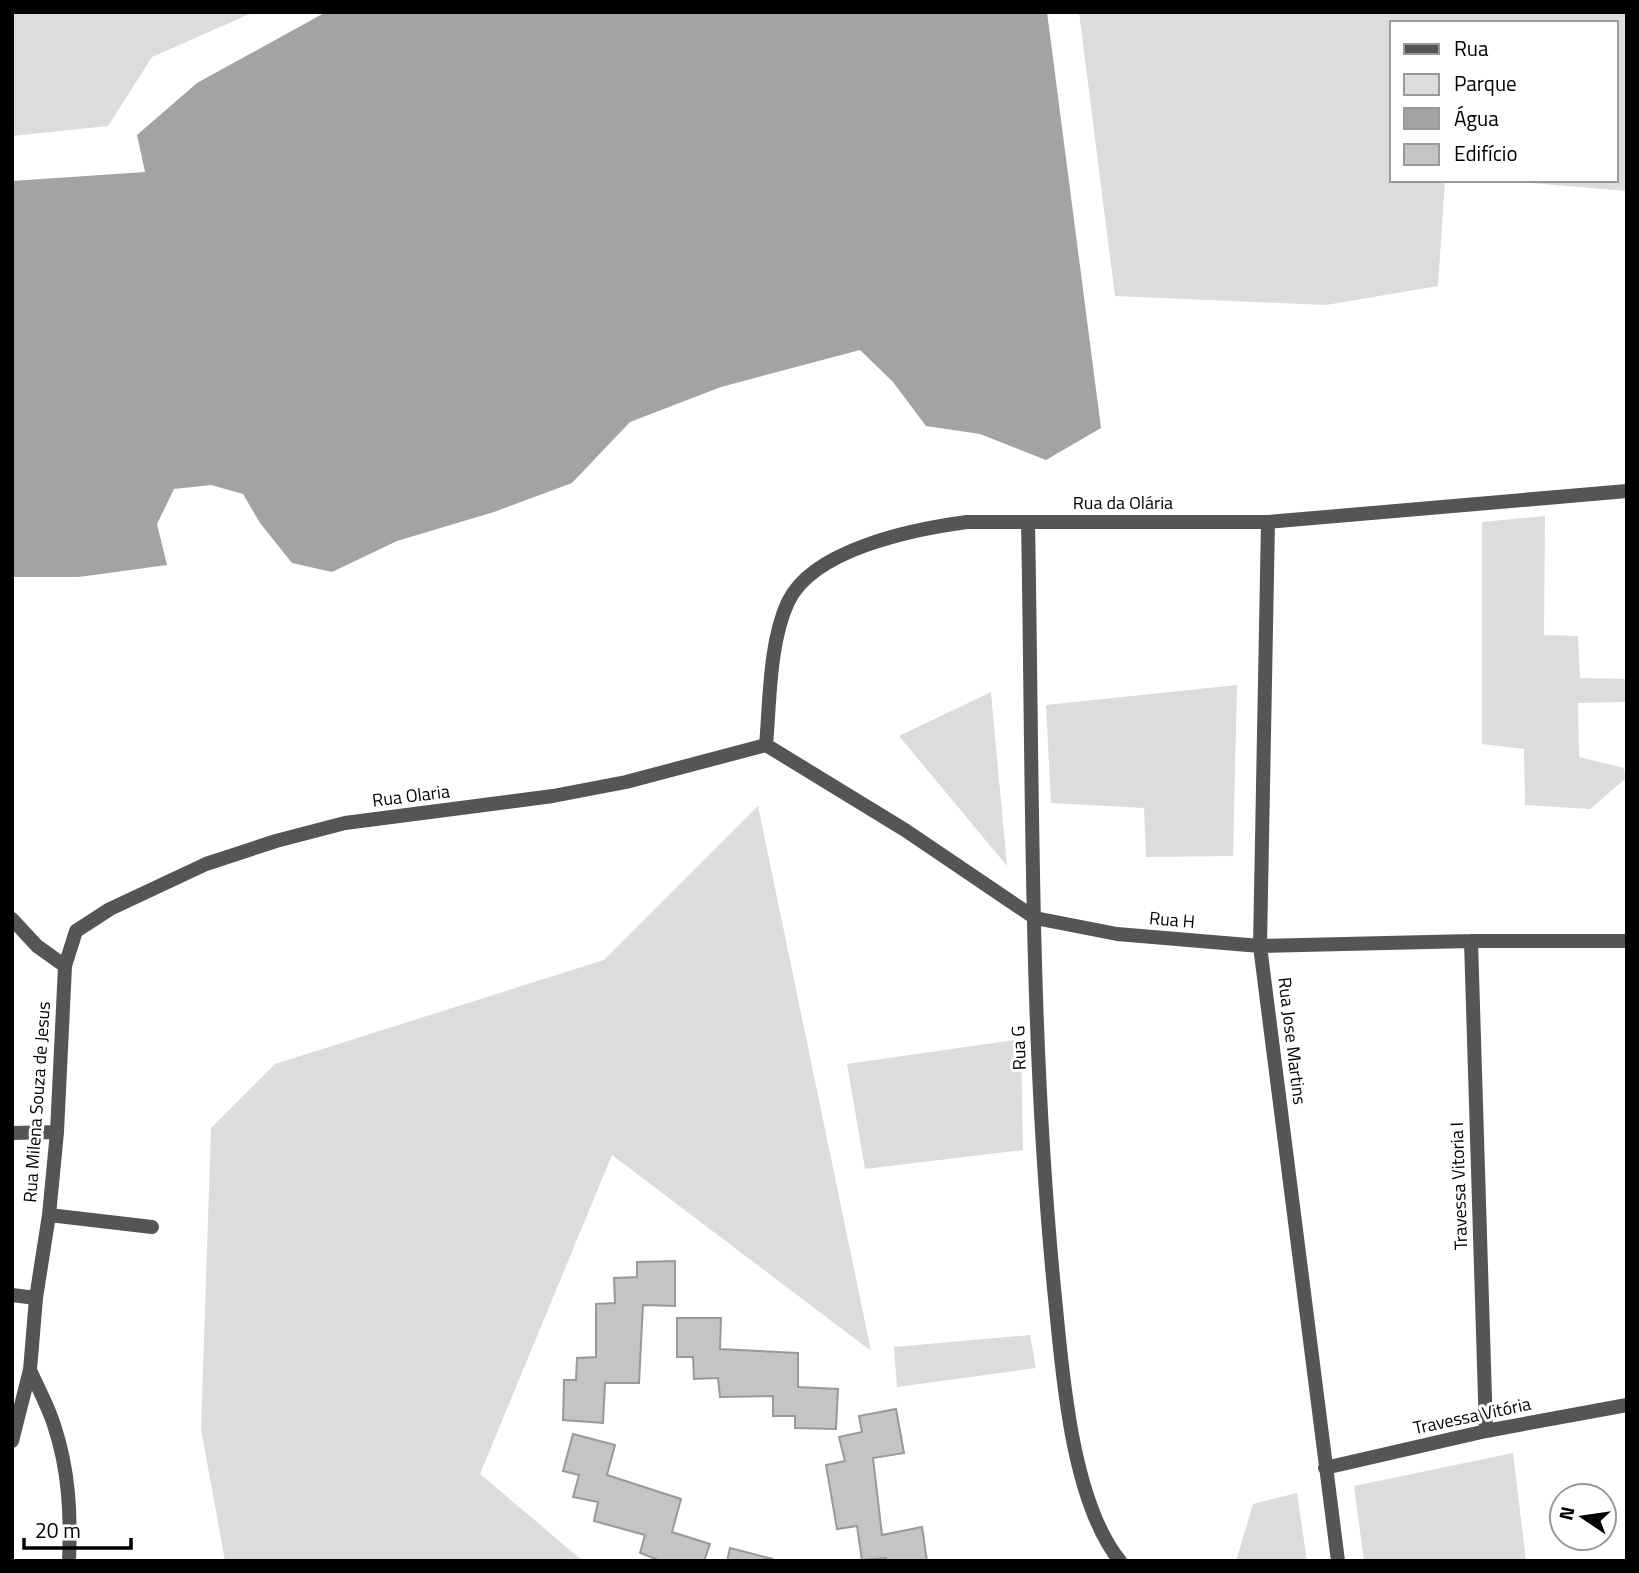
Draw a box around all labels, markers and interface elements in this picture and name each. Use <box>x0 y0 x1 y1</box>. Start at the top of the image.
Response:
legend <box>1390 21 1618 182</box>
text: Rua <box>1454 32 1489 64</box>
text: Parque <box>1454 67 1517 99</box>
text: Água <box>1454 102 1499 134</box>
text: Edifício <box>1454 137 1518 169</box>
street label: Rua da Olária <box>1073 489 1173 516</box>
street label: Rua Olaria <box>371 777 451 814</box>
street label: Rua H <box>1148 904 1196 935</box>
street label: Rua Jose Martins <box>1271 976 1314 1106</box>
street label: Rua Milena Souza de Jesus <box>16 1000 57 1203</box>
street label: Rua G <box>1004 1025 1033 1071</box>
street label: Travessa Vitoria I <box>1443 1121 1474 1251</box>
street label: Travessa Vitória <box>1410 1390 1533 1441</box>
north arrow <box>1548 1482 1618 1552</box>
text: N <box>1550 1503 1582 1523</box>
scale bar <box>24 1506 131 1550</box>
text: 20 m <box>35 1514 81 1546</box>

